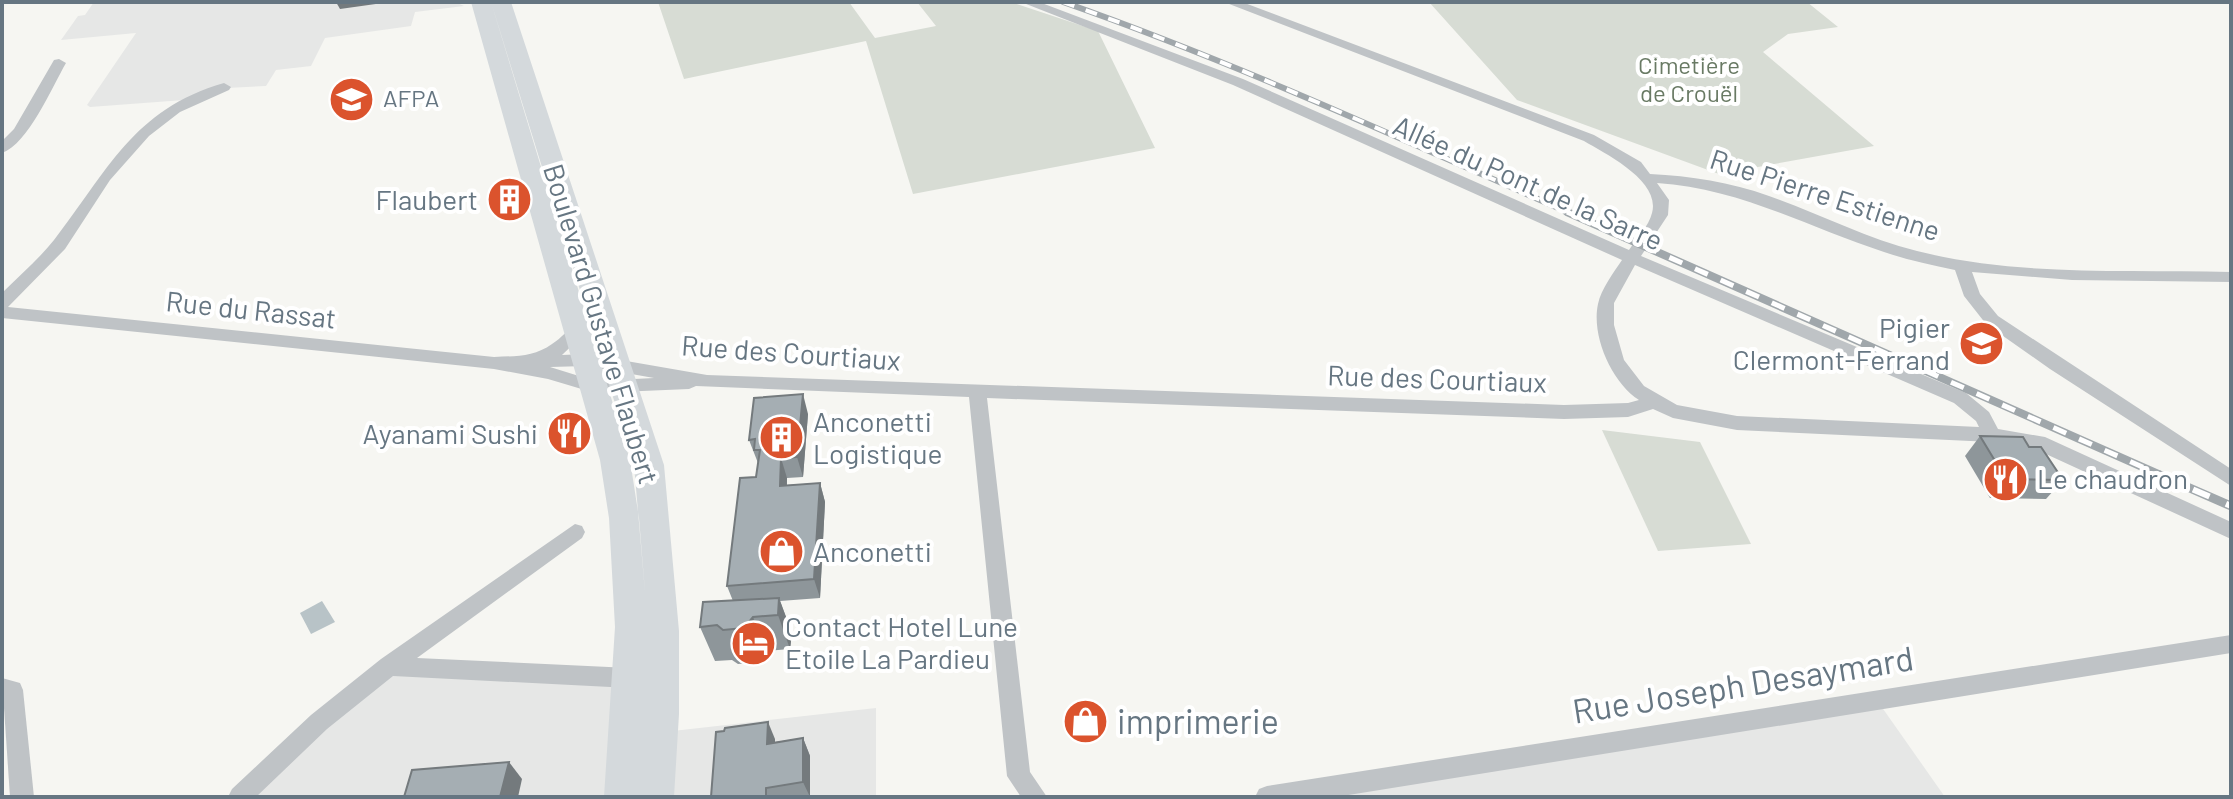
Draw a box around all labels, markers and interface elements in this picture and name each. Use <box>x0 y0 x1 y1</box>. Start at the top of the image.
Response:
park label: Cimetière de Crouël <box>1638 50 1740 107</box>
school or university icon: AFPA <box>328 75 376 123</box>
place label: AFPA <box>383 83 439 112</box>
street label: Allée du Pont de la Sarre <box>1388 107 1668 257</box>
street label: Rue Pierre Estienne <box>1706 141 1945 247</box>
street label: Boulevard Gustave Flaubert <box>537 160 667 488</box>
building icon: Flaubert <box>485 176 533 224</box>
place label: Flaubert <box>376 182 478 216</box>
street label: Rue du Rassat <box>164 283 338 335</box>
place label: Pigier Clermont-Ferrand <box>1733 310 1950 376</box>
school or university icon: Pigier Clermont-Ferrand <box>1957 320 2005 368</box>
street label: Rue des Courtiaux <box>680 327 902 377</box>
street label: Rue des Courtiaux <box>1327 357 1547 399</box>
place label: Anconetti Logistique <box>813 404 942 470</box>
restaurant icon: Ayanami Sushi <box>545 410 593 458</box>
building icon: Anconetti Logistique <box>758 414 806 462</box>
place label: Ayanami Sushi <box>363 416 538 450</box>
restaurant icon: Le chaudron <box>1982 455 2030 503</box>
place label: Le chaudron <box>2037 461 2188 495</box>
shop icon: Anconetti <box>758 528 806 576</box>
place label: Anconetti <box>813 534 932 568</box>
place label: Contact Hotel Lune Etoile La Pardieu <box>785 609 1018 675</box>
hotel icon: Contact Hotel Lune Etoile La Pardieu <box>730 619 778 667</box>
street label: Rue Joseph Desaymard <box>1569 636 1916 731</box>
shop icon: imprimerie <box>1062 698 1110 746</box>
place label: imprimerie <box>1117 700 1279 741</box>

